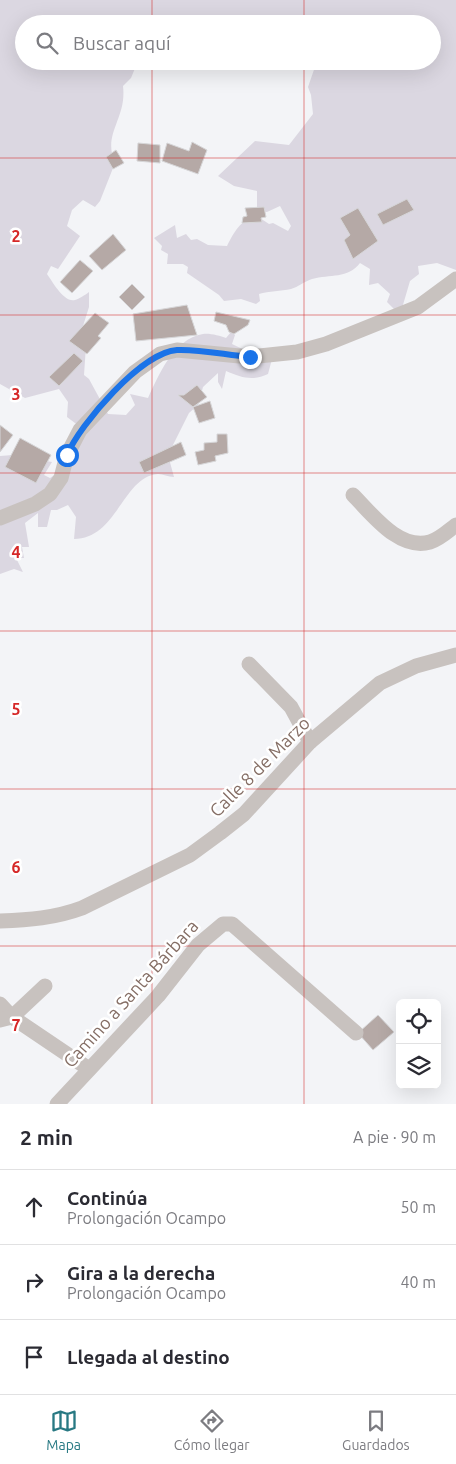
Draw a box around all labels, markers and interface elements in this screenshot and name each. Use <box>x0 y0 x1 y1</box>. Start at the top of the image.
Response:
search box <box>15 15 441 70</box>
icon: search <box>33 29 61 57</box>
text: Buscar aquí <box>73 32 171 54</box>
text: 2 <box>11 227 21 245</box>
route end <box>239 346 262 369</box>
text: 3 <box>11 385 21 403</box>
route start <box>56 444 79 467</box>
text: 4 <box>11 543 21 561</box>
text: 5 <box>11 700 21 718</box>
street label: Calle 8 de Marzo <box>205 712 313 820</box>
text: 6 <box>11 858 21 876</box>
street label: Camino a Santa Bárbara <box>59 916 202 1071</box>
map controls <box>396 999 441 1089</box>
button: locate <box>396 999 441 1044</box>
text: 7 <box>11 1016 21 1034</box>
button: layers <box>396 1044 441 1089</box>
text: 2 min <box>20 1125 73 1149</box>
text: A pie · 90 m <box>353 1128 436 1146</box>
text: Continúa <box>67 1187 148 1209</box>
icon: ahead <box>20 1193 48 1221</box>
text: 50 m <box>400 1198 436 1216</box>
text: Prolongación Ocampo <box>67 1209 226 1227</box>
text: Gira a la derecha <box>67 1262 215 1284</box>
icon: right <box>20 1268 48 1296</box>
text: 40 m <box>400 1273 436 1291</box>
text: Prolongación Ocampo <box>67 1284 226 1302</box>
icon: arrive <box>20 1343 48 1371</box>
text: Llegada al destino <box>67 1346 230 1368</box>
tab: Mapa <box>46 1407 81 1453</box>
tab: Cómo llegar <box>174 1407 250 1453</box>
tab: Guardados <box>342 1407 410 1453</box>

